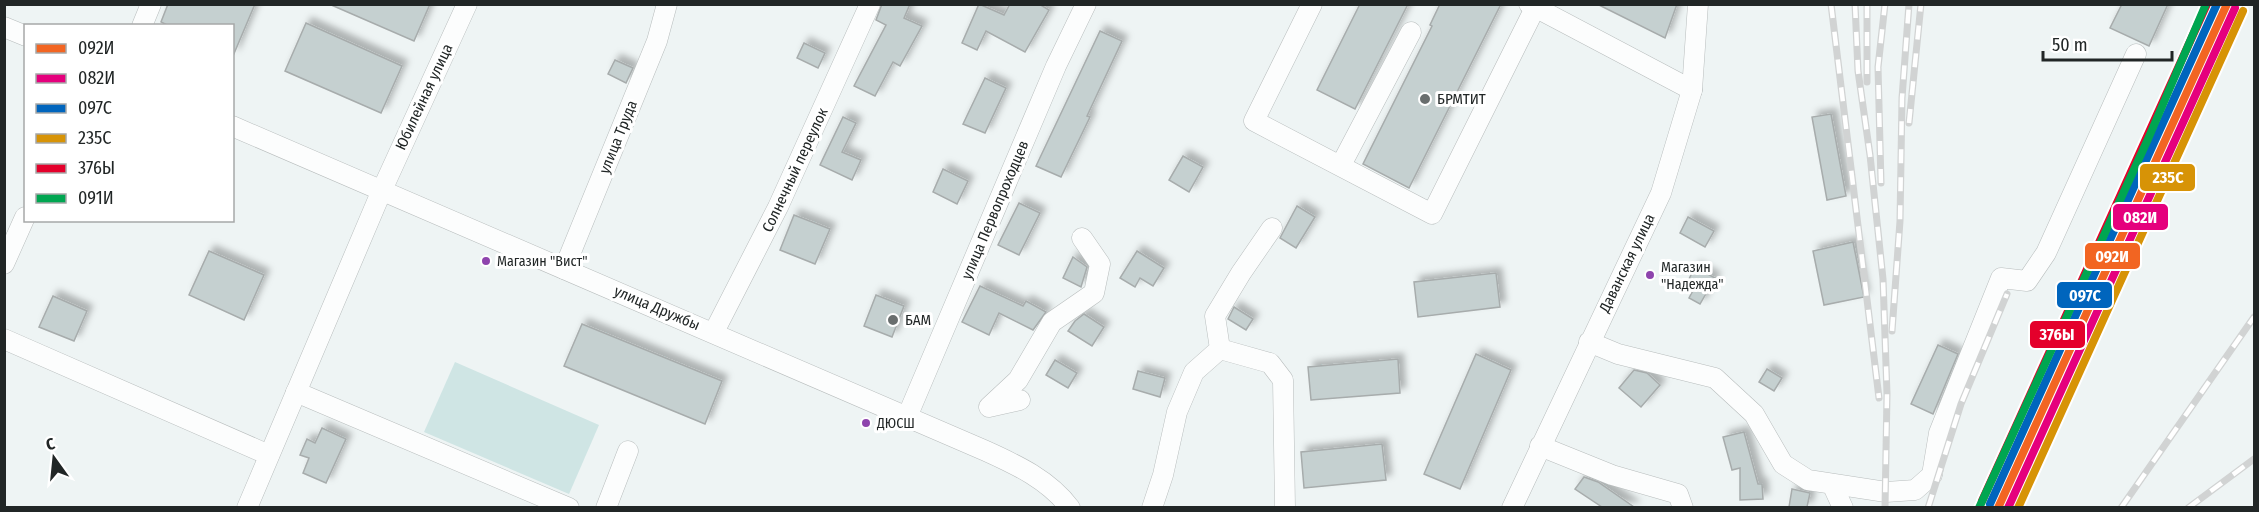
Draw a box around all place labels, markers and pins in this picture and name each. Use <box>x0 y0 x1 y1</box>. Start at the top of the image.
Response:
place label: БРМТИТ <box>1437 90 1486 108</box>
marker: БРМТИТ <box>1418 92 1432 106</box>
place label: Магазин "Вист" <box>497 253 588 270</box>
marker: Магазин "Вист" <box>480 255 492 267</box>
place label: Магазин "Надежда" <box>1661 259 1723 293</box>
marker: Магазин "Надежда" <box>1644 269 1656 281</box>
place label: БАМ <box>905 311 931 329</box>
marker: БАМ <box>886 313 900 327</box>
place label: ДЮСШ <box>876 415 915 432</box>
marker: ДЮСШ <box>860 417 872 429</box>

